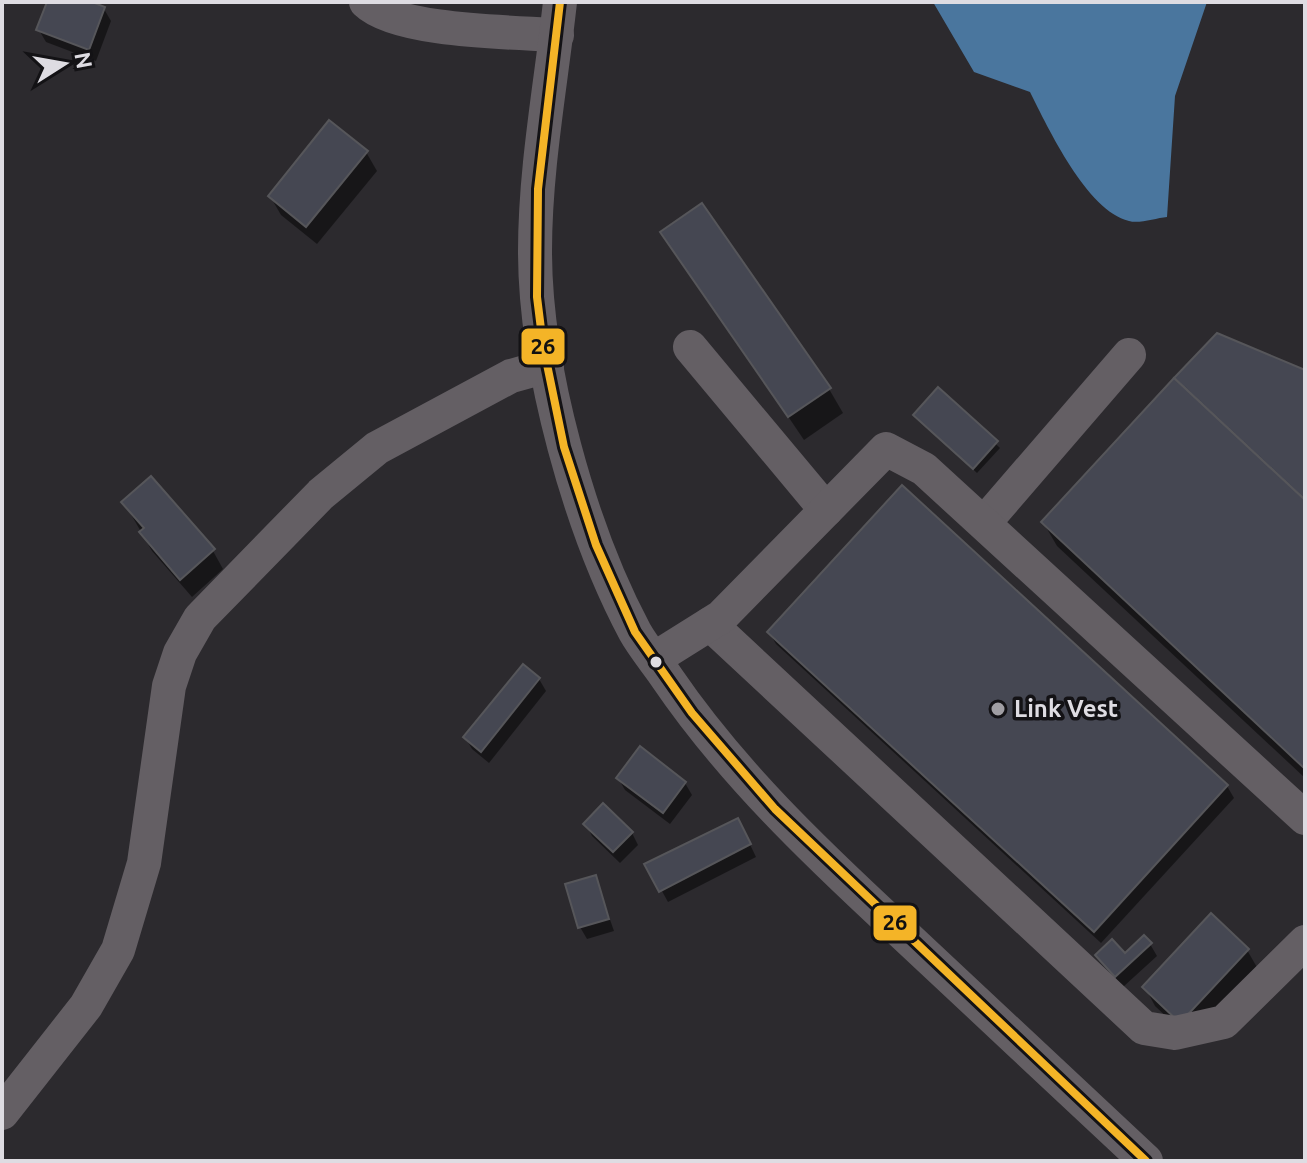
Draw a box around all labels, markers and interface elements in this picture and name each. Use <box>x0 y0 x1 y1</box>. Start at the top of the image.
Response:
north arrow <box>24 24 104 104</box>
text: N <box>70 50 98 71</box>
line badge: 26 <box>520 327 566 366</box>
text: 26 <box>531 333 555 358</box>
unlabelled marker <box>648 654 664 670</box>
place label: Link Vest <box>1014 695 1118 722</box>
marker: Link Vest <box>989 700 1007 718</box>
line badge: 26 <box>872 904 918 942</box>
text: 26 <box>883 909 907 934</box>

